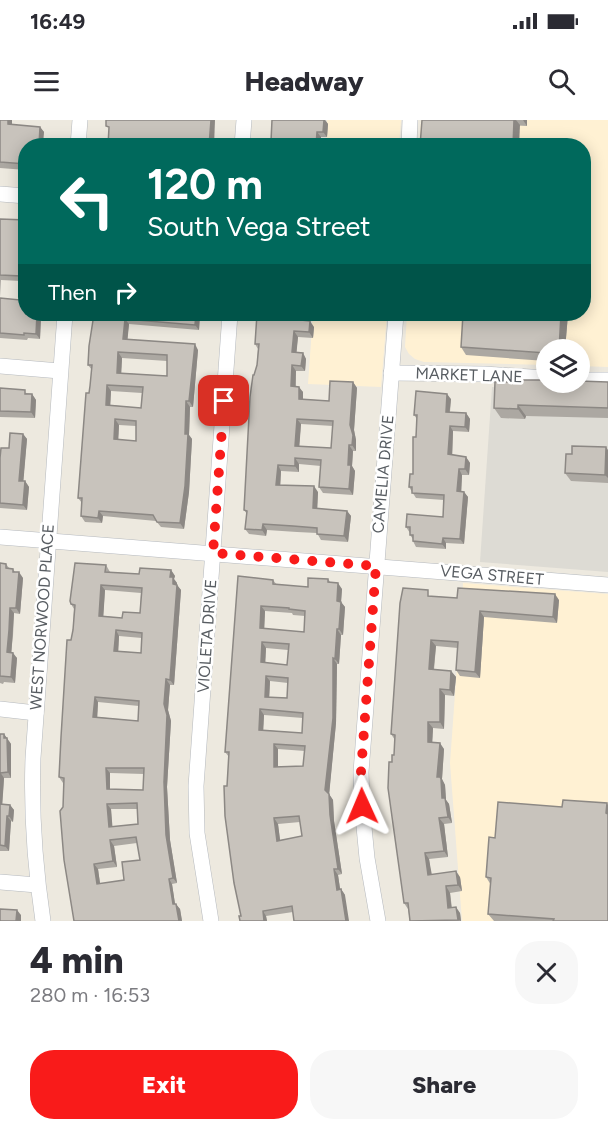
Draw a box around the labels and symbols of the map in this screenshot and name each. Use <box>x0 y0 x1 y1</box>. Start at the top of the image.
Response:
street label: MARKET LANE <box>415 364 523 386</box>
pin <box>198 375 249 426</box>
street label: CAMELIA DRIVE <box>368 414 398 534</box>
street label: WEST NORWOOD PLACE <box>26 523 58 711</box>
street label: VEGA STREET <box>439 561 545 589</box>
street label: VIOLETA DRIVE <box>194 578 220 694</box>
position arrow <box>330 774 394 838</box>

